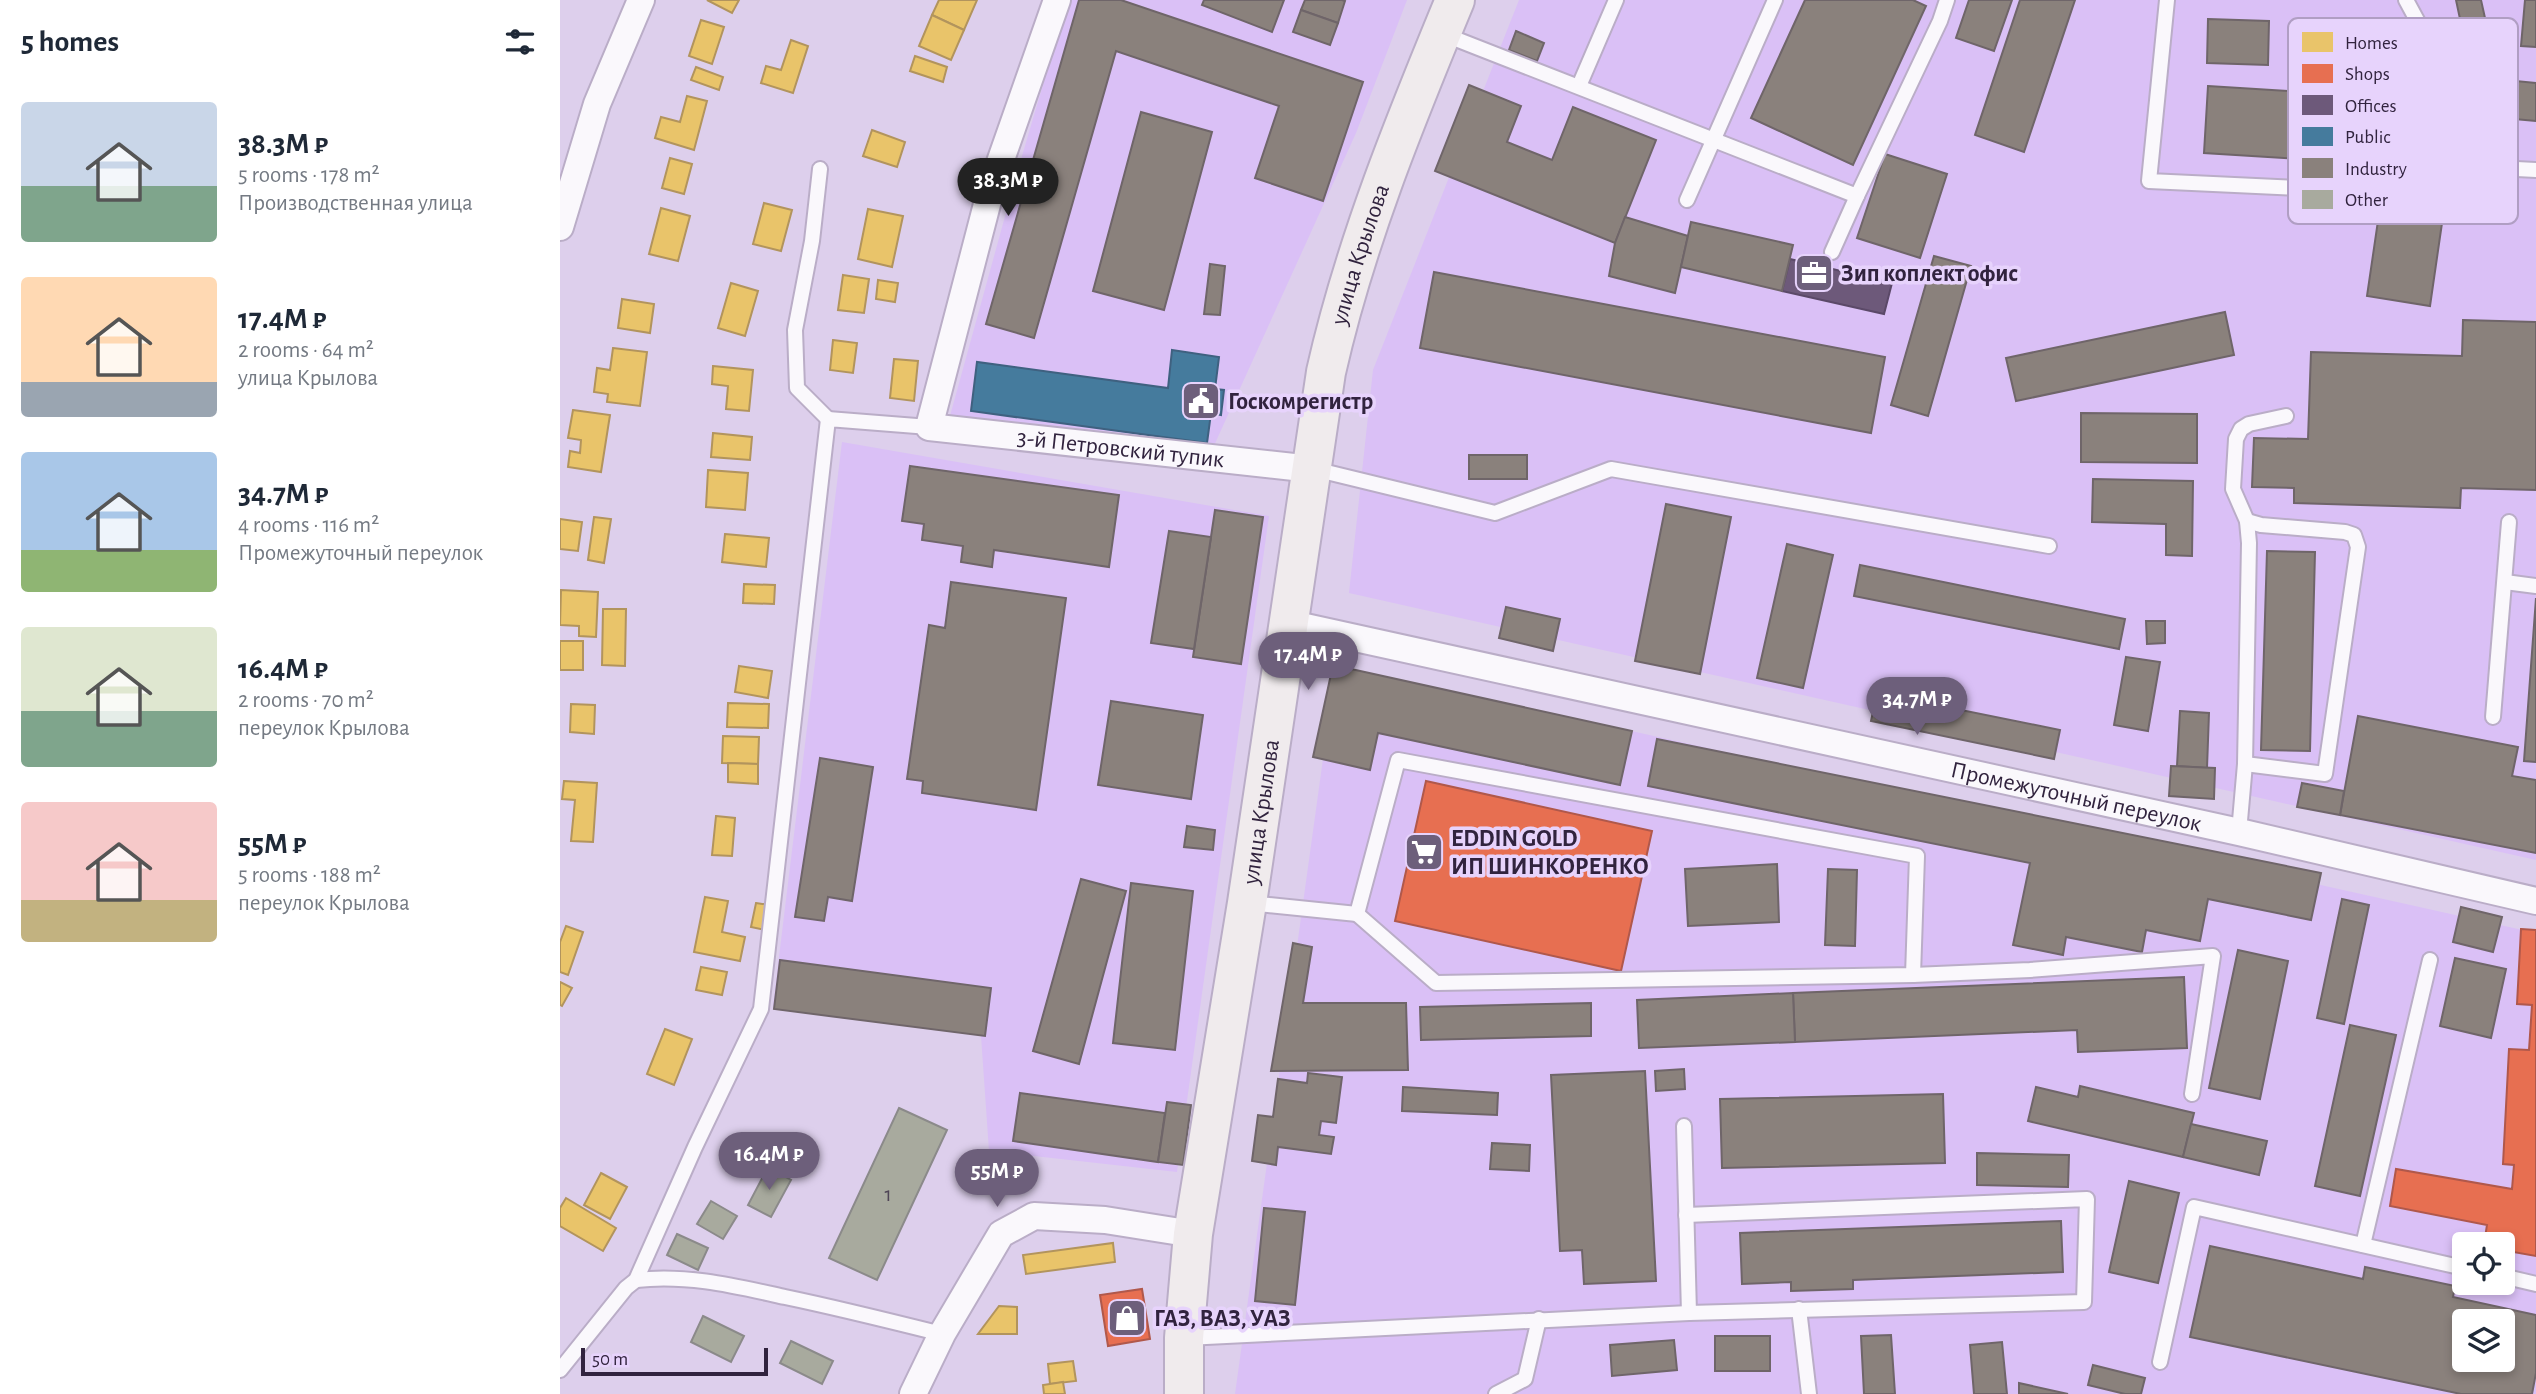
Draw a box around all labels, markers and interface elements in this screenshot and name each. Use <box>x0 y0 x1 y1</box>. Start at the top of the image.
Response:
legend <box>2288 18 2518 224</box>
icon: filters <box>501 23 539 61</box>
text: 5 homes <box>21 27 119 57</box>
text: Homes <box>2345 34 2398 53</box>
text: Shops <box>2345 65 2390 84</box>
text: Offices <box>2345 97 2396 116</box>
text: Public <box>2345 128 2391 147</box>
text: 38.3M ₽ <box>238 129 328 159</box>
icon: home <box>77 130 161 214</box>
pin: 38.3M ₽ <box>943 158 1073 218</box>
text: Industry <box>2345 160 2407 179</box>
text: 5 rooms · 178 m² <box>238 164 380 187</box>
text: 38.3M ₽ <box>973 169 1043 192</box>
street label: улица Крылова <box>1327 181 1394 329</box>
text: Other <box>2345 191 2388 210</box>
text: Производственная улица <box>238 192 473 215</box>
office icon: Зип коплект офис <box>1793 252 1835 294</box>
place label: Зип коплект офис <box>1841 262 2018 286</box>
text: 17.4M ₽ <box>238 304 326 334</box>
icon: home <box>77 305 161 389</box>
text: 2 rooms · 64 m² <box>238 339 374 362</box>
text: улица Крылова <box>238 367 378 390</box>
public building icon: Госкомрегистр <box>1180 380 1222 422</box>
place label: Госкомрегистр <box>1228 390 1373 414</box>
street label: 3-й Петровский тупик <box>1016 426 1225 472</box>
text: 34.7M ₽ <box>238 479 328 509</box>
icon: home <box>77 480 161 564</box>
text: 4 rooms · 116 m² <box>238 514 379 537</box>
text: Промежуточный переулок <box>238 542 483 565</box>
pin: 17.4M ₽ <box>1243 632 1373 692</box>
text: 17.4M ₽ <box>1274 643 1342 666</box>
text: 16.4M ₽ <box>238 654 328 684</box>
icon: home <box>77 655 161 739</box>
pin: 34.7M ₽ <box>1852 678 1982 737</box>
text: 34.7M ₽ <box>1882 688 1952 711</box>
text: 2 rooms · 70 m² <box>238 689 374 712</box>
text: переулок Крылова <box>238 717 410 740</box>
street label: улица Крылова <box>1239 738 1284 887</box>
street label: Промежуточный переулок <box>1948 758 2204 836</box>
place label: EDDIN GOLD ИП ШИНКОРЕНКО <box>1451 827 1649 879</box>
text: 55M ₽ <box>238 829 306 859</box>
icon: home <box>77 830 161 914</box>
supermarket icon: EDDIN GOLD ИП ШИНКОРЕНКО <box>1403 831 1445 873</box>
text: 5 rooms · 188 m² <box>238 864 381 887</box>
text: переулок Крылова <box>238 892 410 915</box>
pin: 16.4M ₽ <box>704 1132 834 1192</box>
text: 16.4M ₽ <box>735 1143 803 1166</box>
pin: 55M ₽ <box>948 1150 1046 1209</box>
text: 55M ₽ <box>971 1160 1023 1183</box>
house number: 1 <box>884 1184 892 1205</box>
map controls <box>2452 1232 2515 1372</box>
button: locate <box>2452 1232 2515 1295</box>
shop icon: ГАЗ, ВАЗ, УАЗ <box>1106 1297 1148 1339</box>
place label: ГАЗ, ВАЗ, УАЗ <box>1154 1307 1291 1331</box>
button: layers <box>2452 1309 2515 1372</box>
scale bar <box>581 1345 768 1377</box>
text: 50 m <box>592 1350 628 1369</box>

